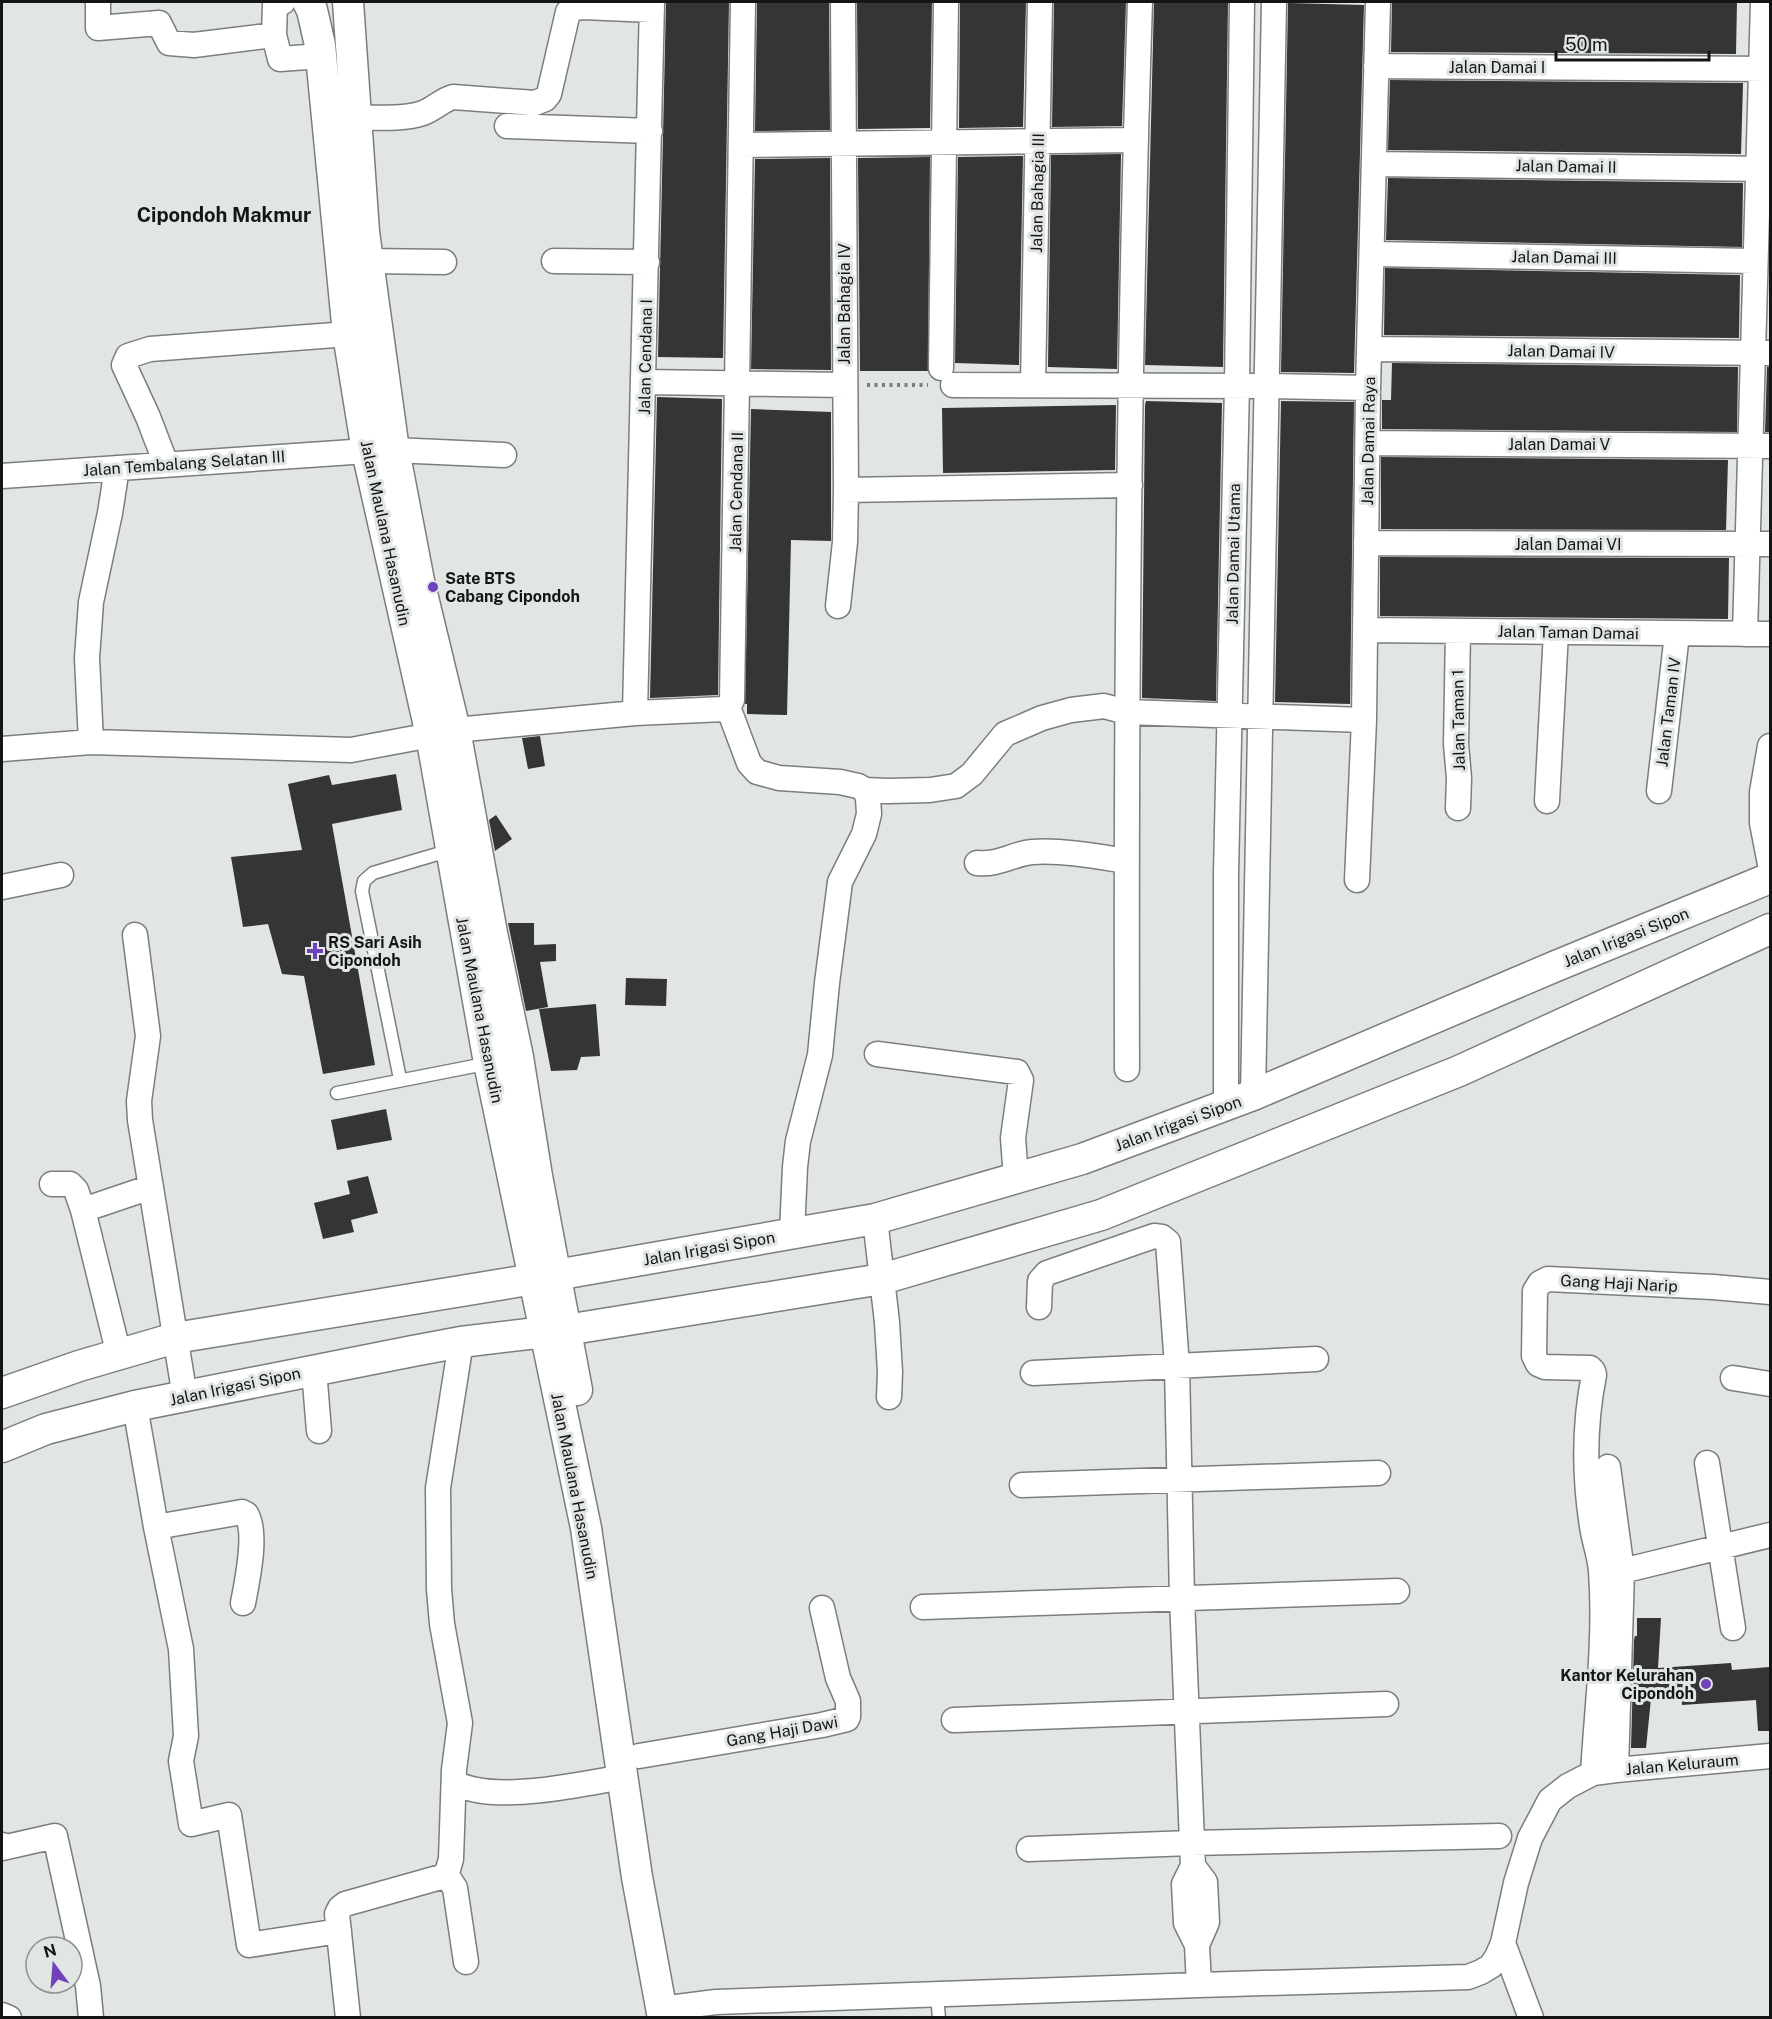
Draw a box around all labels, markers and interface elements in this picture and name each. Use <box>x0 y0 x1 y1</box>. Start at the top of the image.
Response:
scale bar <box>1556 24 1709 62</box>
text: 50 m <box>1565 34 1608 55</box>
street label: Jalan Damai I <box>1449 58 1545 77</box>
street label: Jalan Bahagia III <box>1027 133 1048 253</box>
street label: Jalan Damai II <box>1515 156 1617 177</box>
district label: Cipondoh Makmur <box>137 203 311 227</box>
street label: Jalan Bahagia IV <box>835 243 854 365</box>
street label: Jalan Damai III <box>1511 247 1617 268</box>
street label: Jalan Cendana I <box>635 299 656 415</box>
street label: Jalan Damai IV <box>1507 341 1615 362</box>
street label: Jalan Damai Raya <box>1358 376 1379 506</box>
street label: Jalan Cendana II <box>726 432 747 552</box>
street label: Jalan Damai V <box>1508 435 1611 454</box>
street label: Jalan Maulana Hasanudin <box>357 439 414 628</box>
street label: Jalan Tembalang Selatan III <box>82 447 286 480</box>
street label: Jalan Damai Utama <box>1223 483 1244 625</box>
street label: Jalan Damai VI <box>1514 535 1622 554</box>
place label: Sate BTS Cabang Cipondoh <box>445 569 580 606</box>
marker: Sate BTS Cabang Cipondoh <box>426 580 440 594</box>
street label: Jalan Taman Damai <box>1497 622 1639 643</box>
street label: Jalan Taman IV <box>1652 656 1685 768</box>
street label: Jalan Taman 1 <box>1448 669 1469 771</box>
street label: Jalan Irigasi Sipon <box>1561 904 1692 971</box>
street label: Jalan Maulana Hasanudin <box>452 915 507 1105</box>
place label: RS Sari Asih Cipondoh <box>328 933 422 970</box>
marker: RS Sari Asih Cipondoh <box>306 942 324 960</box>
street label: Jalan Irigasi Sipon <box>1112 1092 1244 1155</box>
street label: Jalan Irigasi Sipon <box>642 1228 776 1269</box>
street label: Gang Haji Narip <box>1560 1271 1678 1296</box>
street label: Jalan Irigasi Sipon <box>168 1363 302 1410</box>
street label: Jalan Maulana Hasanudin <box>547 1391 602 1581</box>
place label: Kantor Kelurahan Cipondoh <box>1560 1666 1694 1703</box>
marker: Kantor Kelurahan Cipondoh <box>1699 1677 1713 1691</box>
street label: Gang Haji Dawi <box>725 1712 839 1751</box>
street label: Jalan Keluraum <box>1625 1750 1739 1779</box>
north arrow <box>24 1935 84 1995</box>
text: N <box>41 1940 59 1962</box>

